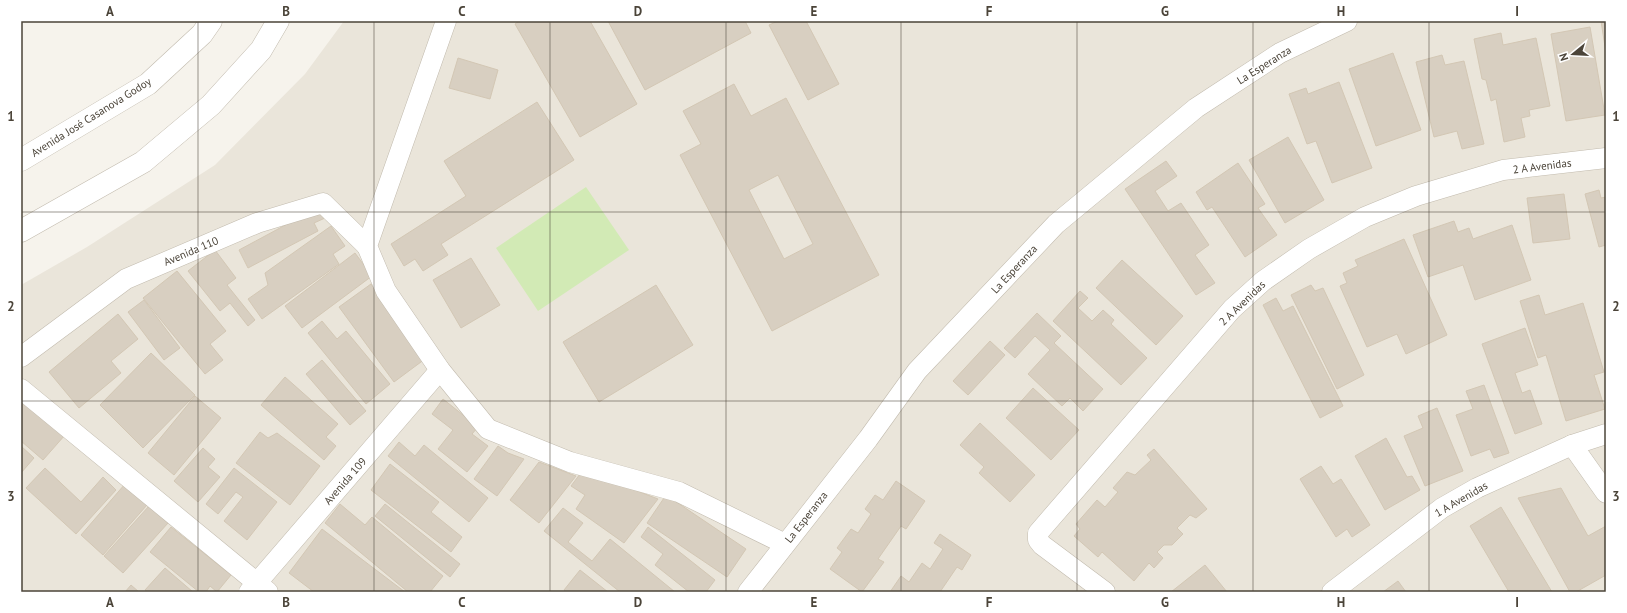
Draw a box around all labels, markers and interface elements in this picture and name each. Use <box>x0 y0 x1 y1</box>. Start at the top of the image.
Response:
text: A <box>106 3 114 20</box>
text: B <box>282 3 290 20</box>
text: C <box>458 3 466 20</box>
text: D <box>634 3 642 20</box>
text: E <box>811 3 818 20</box>
text: F <box>986 3 993 20</box>
text: G <box>1161 3 1169 20</box>
text: H <box>1337 3 1345 20</box>
text: I <box>1515 3 1519 20</box>
north arrow <box>1553 34 1593 74</box>
street label: La Esperanza <box>1234 43 1294 87</box>
text: N <box>1556 51 1571 63</box>
street label: Avenida José Casanova Godoy <box>28 74 154 160</box>
text: 1 <box>7 108 15 125</box>
text: 1 <box>1612 108 1620 125</box>
street label: 2 A Avenidas <box>1512 155 1572 177</box>
street label: Avenida 110 <box>162 233 220 269</box>
street label: La Esperanza <box>988 242 1040 296</box>
street label: 2 A Avenidas <box>1216 277 1268 329</box>
text: 2 <box>7 298 15 315</box>
text: 2 <box>1612 298 1620 315</box>
street label: Avenida 109 <box>321 454 369 508</box>
street label: 1 A Avenidas <box>1432 478 1490 520</box>
text: 3 <box>7 488 15 505</box>
street label: La Esperanza <box>782 488 830 546</box>
text: 3 <box>1612 488 1620 505</box>
text: A <box>106 594 114 611</box>
text: B <box>282 594 290 611</box>
text: C <box>458 594 466 611</box>
text: D <box>634 594 642 611</box>
text: E <box>811 594 818 611</box>
text: F <box>986 594 993 611</box>
text: G <box>1161 594 1169 611</box>
text: H <box>1337 594 1345 611</box>
text: I <box>1515 594 1519 611</box>

